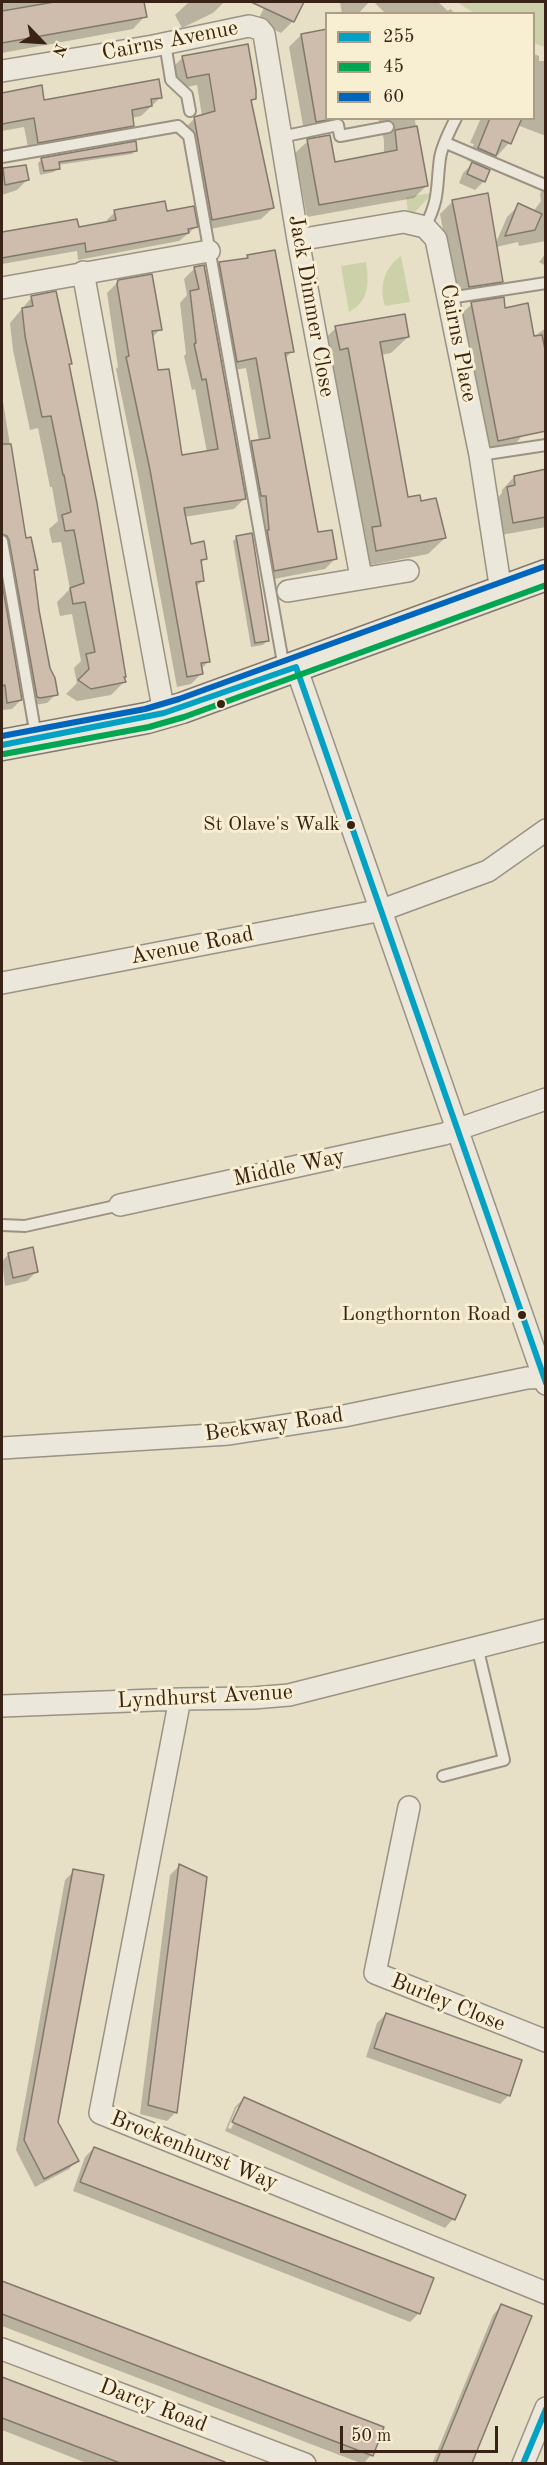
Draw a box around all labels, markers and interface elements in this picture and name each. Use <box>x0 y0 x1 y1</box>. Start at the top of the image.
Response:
north arrow <box>12 12 72 72</box>
legend <box>325 12 535 120</box>
street label: Cairns Avenue <box>100 15 240 67</box>
text: 255 <box>383 28 414 46</box>
text: N <box>48 41 68 59</box>
text: 45 <box>383 58 404 76</box>
text: 60 <box>383 88 404 106</box>
street label: Jack Dimmer Close <box>282 213 340 399</box>
street label: Cairns Place <box>434 282 482 404</box>
unlabelled marker <box>215 698 227 710</box>
place label: St Olave's Walk <box>203 813 340 837</box>
marker: St Olave's Walk <box>345 819 357 831</box>
street label: Avenue Road <box>128 921 256 971</box>
street label: Middle Way <box>231 1143 347 1193</box>
place label: Longthornton Road <box>341 1303 511 1327</box>
marker: Longthornton Road <box>516 1309 528 1321</box>
street label: Beckway Road <box>203 1402 345 1448</box>
street label: Lyndhurst Avenue <box>117 1679 293 1715</box>
street label: Burley Close <box>387 1968 509 2038</box>
street label: Brockenhurst Way <box>106 2105 282 2197</box>
street label: Darcy Road <box>95 2373 211 2439</box>
scale bar <box>343 2414 500 2452</box>
text: 50 m <box>351 2427 391 2445</box>

